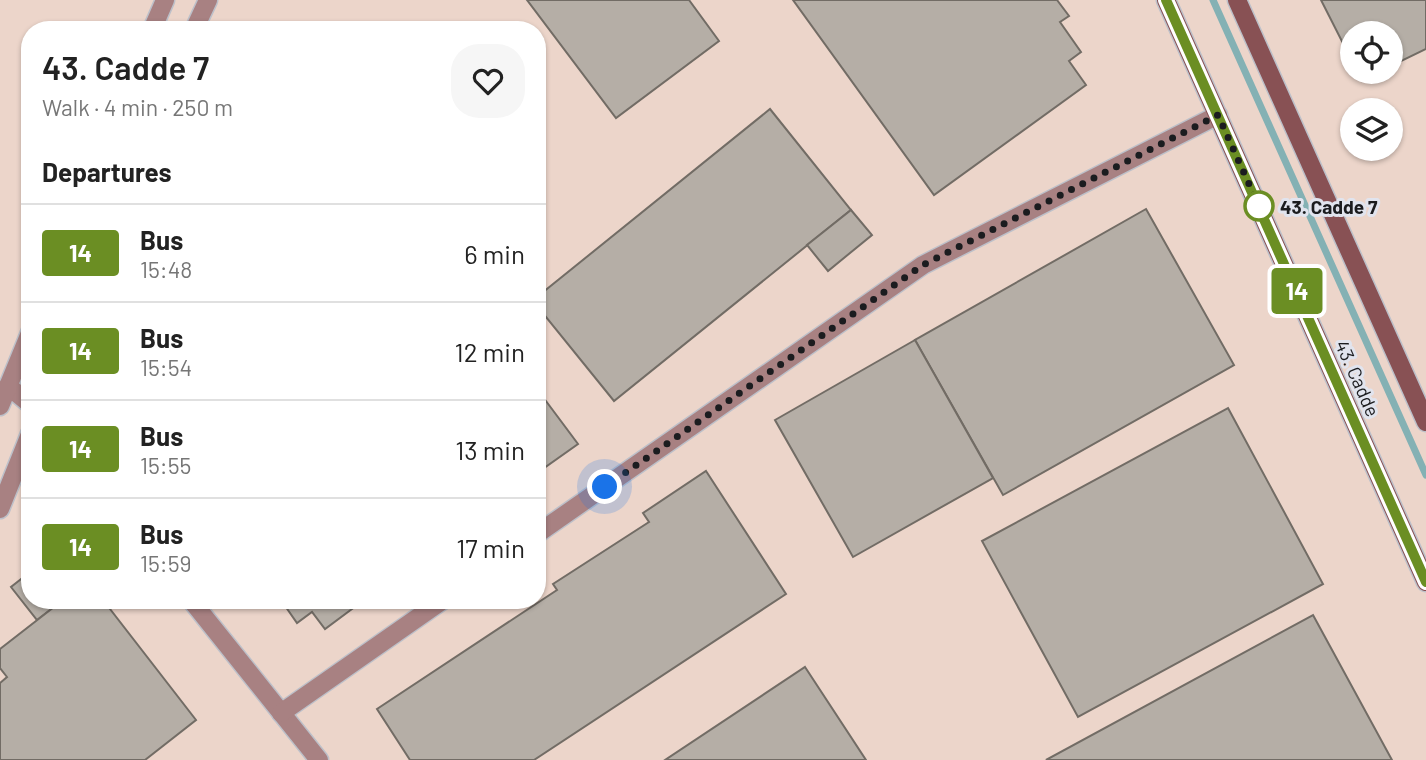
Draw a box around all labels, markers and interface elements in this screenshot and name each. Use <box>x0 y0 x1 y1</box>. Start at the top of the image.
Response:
map controls <box>1340 21 1403 161</box>
button: locate <box>1340 21 1403 84</box>
button: heart <box>451 44 525 118</box>
text: 43. Cadde 7 <box>42 47 209 87</box>
text: Walk · 4 min · 250 m <box>42 93 233 121</box>
button: layers <box>1340 98 1403 161</box>
text: Departures <box>42 156 172 187</box>
marker: 43. Cadde 7 <box>1244 191 1274 221</box>
place label: 43. Cadde 7 <box>1280 195 1378 218</box>
text: Bus <box>140 224 183 255</box>
text: 14 <box>69 238 92 267</box>
text: 6 min <box>464 238 525 269</box>
text: 15:48 <box>140 255 192 283</box>
line badge: 14 <box>1266 268 1328 314</box>
text: 14 <box>1285 276 1309 305</box>
text: Bus <box>140 322 183 353</box>
text: 14 <box>69 336 92 365</box>
text: 12 min <box>455 336 525 367</box>
street label: 43. Cadde <box>1331 336 1385 420</box>
text: 15:54 <box>140 353 192 381</box>
text: Bus <box>140 420 183 451</box>
text: 14 <box>69 434 92 463</box>
text: 13 min <box>455 434 525 465</box>
text: 15:55 <box>140 451 191 479</box>
your location <box>587 469 622 504</box>
text: Bus <box>140 518 183 549</box>
text: 14 <box>69 532 92 561</box>
text: 17 min <box>456 532 525 563</box>
text: 15:59 <box>140 549 191 577</box>

